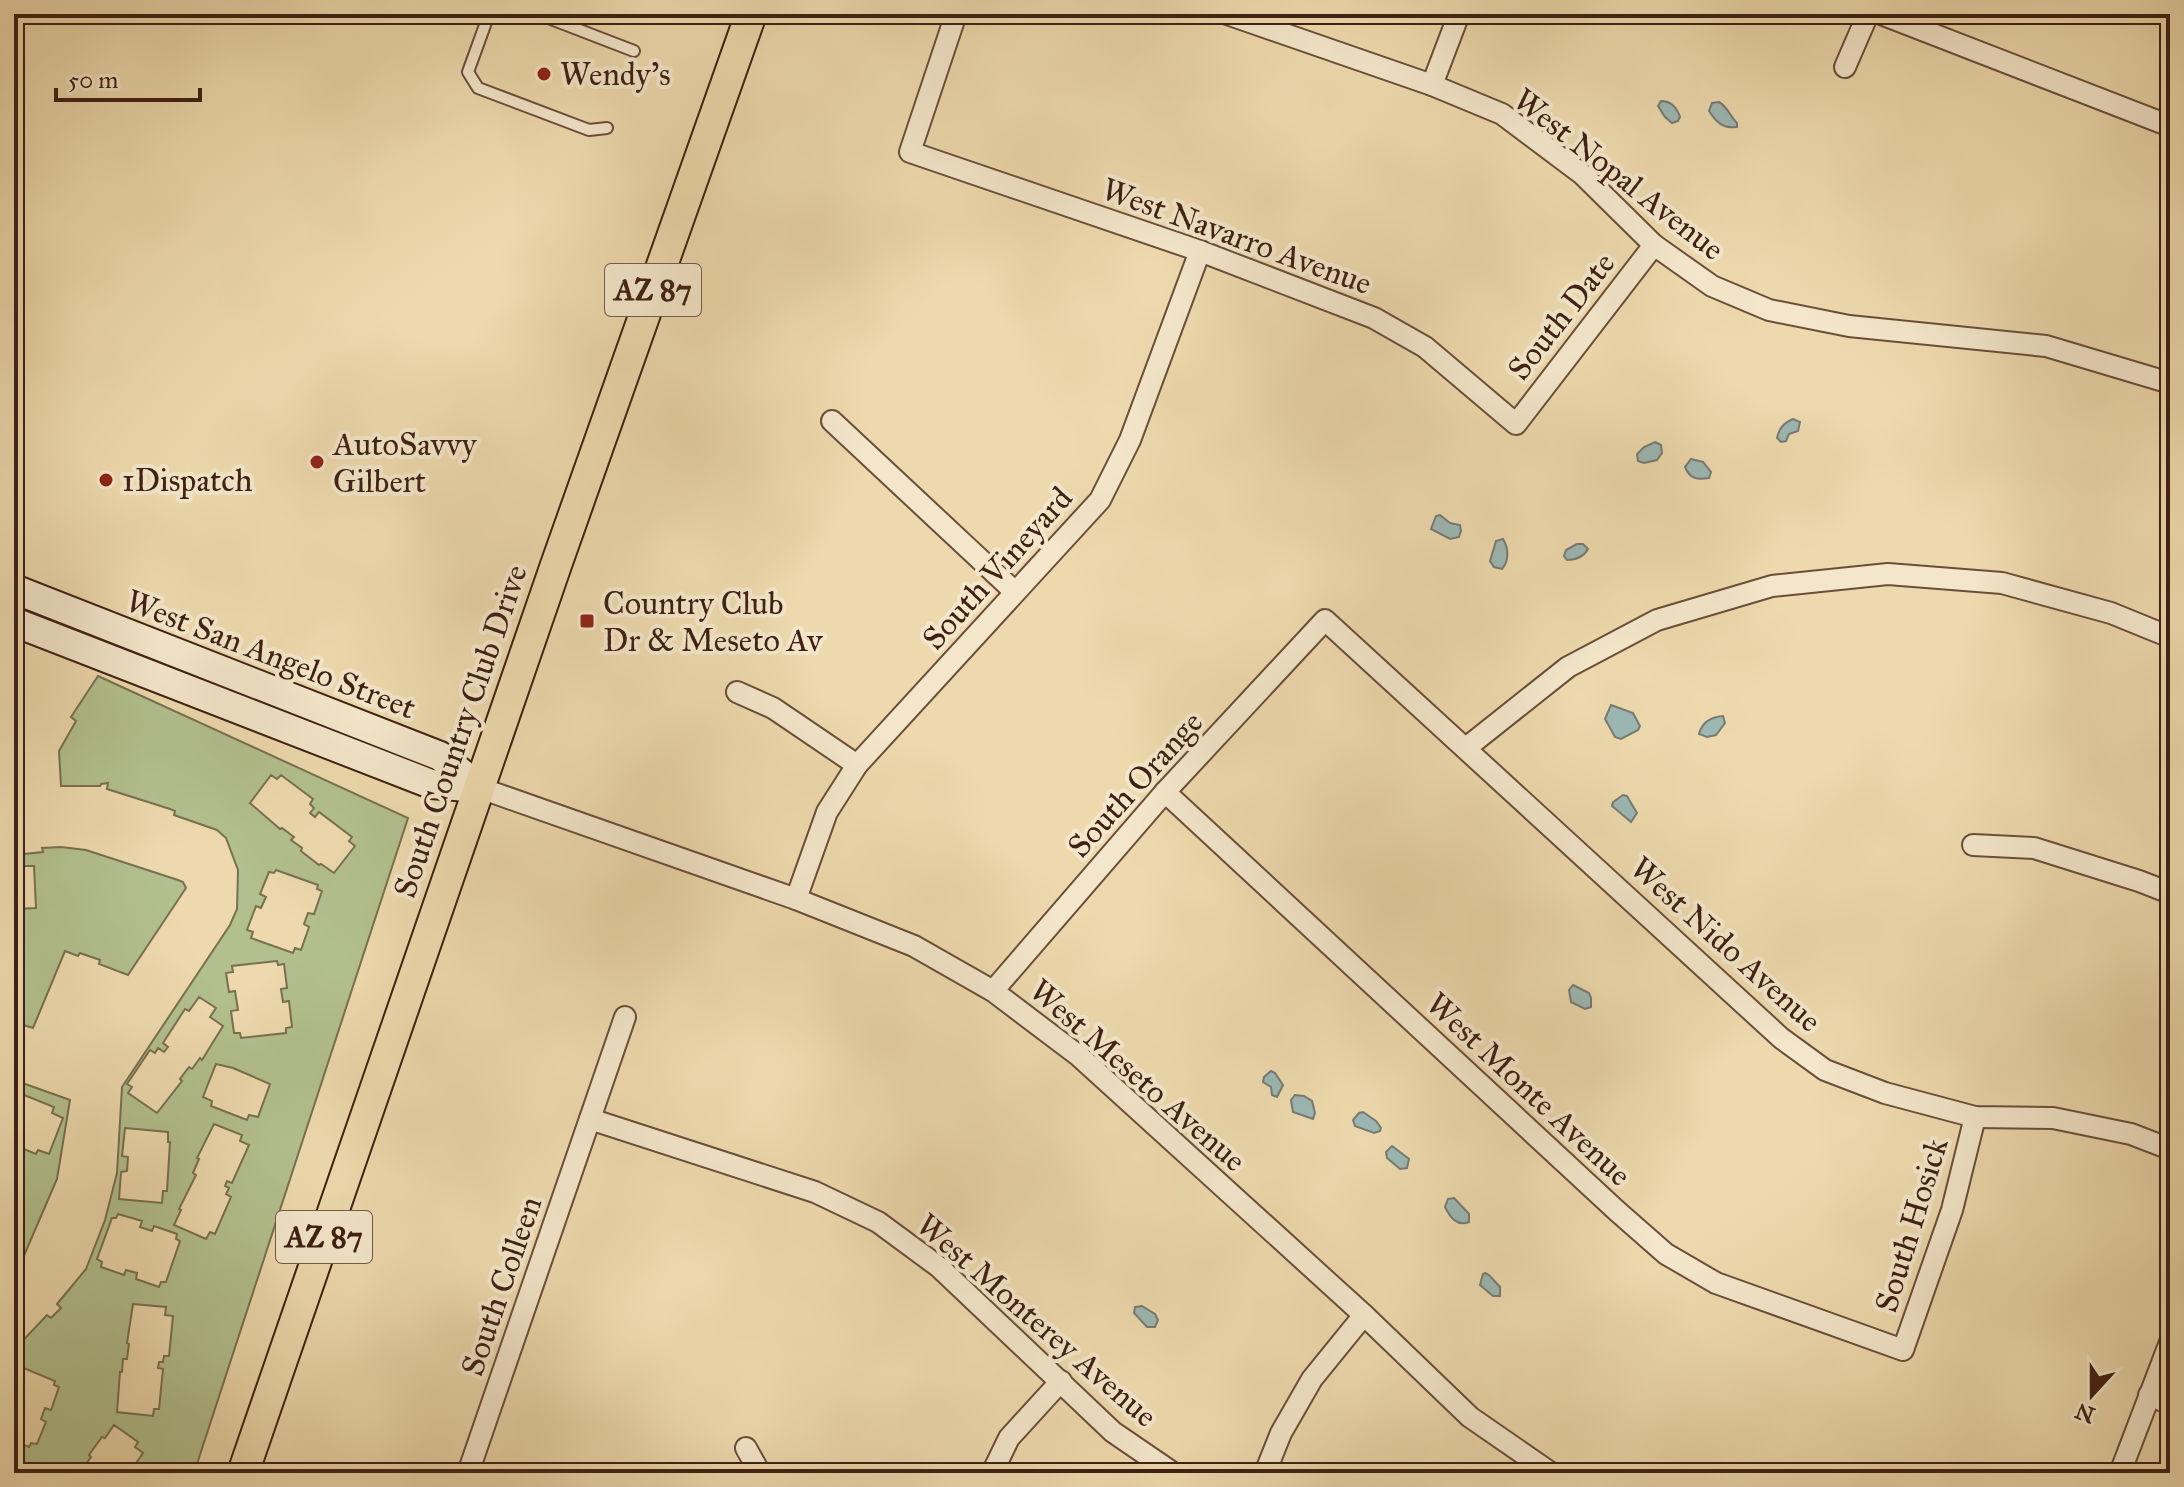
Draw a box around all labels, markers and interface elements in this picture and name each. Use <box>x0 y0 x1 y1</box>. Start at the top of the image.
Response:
scale bar <box>56 52 200 102</box>
place label: Wendy's <box>560 55 671 94</box>
text: 50 m <box>68 65 118 95</box>
marker: Wendy's <box>535 65 553 83</box>
street label: West Nopal Avenue <box>1506 80 1732 269</box>
street label: West Navarro Avenue <box>1097 170 1377 303</box>
street label: South Date <box>1499 245 1623 388</box>
road number: AZ 87 <box>605 264 701 316</box>
place label: AutoSavvy Gilbert <box>331 425 478 501</box>
marker: AutoSavvy Gilbert <box>308 453 326 471</box>
place label: 1Dispatch <box>122 461 253 500</box>
marker: 1Dispatch <box>97 471 115 489</box>
street label: South Vineyard <box>914 479 1081 658</box>
street label: South Country Club Drive <box>385 560 536 903</box>
street label: West San Angelo Street <box>121 581 421 728</box>
place label: Country Club Dr & Meseto Av <box>603 584 824 660</box>
marker: Country Club Dr & Meseto Av <box>578 612 596 630</box>
street label: South Orange <box>1060 703 1211 865</box>
street label: West Nido Avenue <box>1622 848 1829 1040</box>
street label: West Meseto Avenue <box>1021 971 1254 1180</box>
street label: West Monte Avenue <box>1418 984 1639 1194</box>
street label: South Hosick <box>1866 1133 1957 1317</box>
street label: South Colleen <box>453 1191 550 1381</box>
street label: West Monterey Avenue <box>908 1205 1165 1435</box>
road number: AZ 87 <box>276 1211 372 1263</box>
north arrow <box>2052 1355 2132 1435</box>
text: N <box>2071 1397 2099 1429</box>

